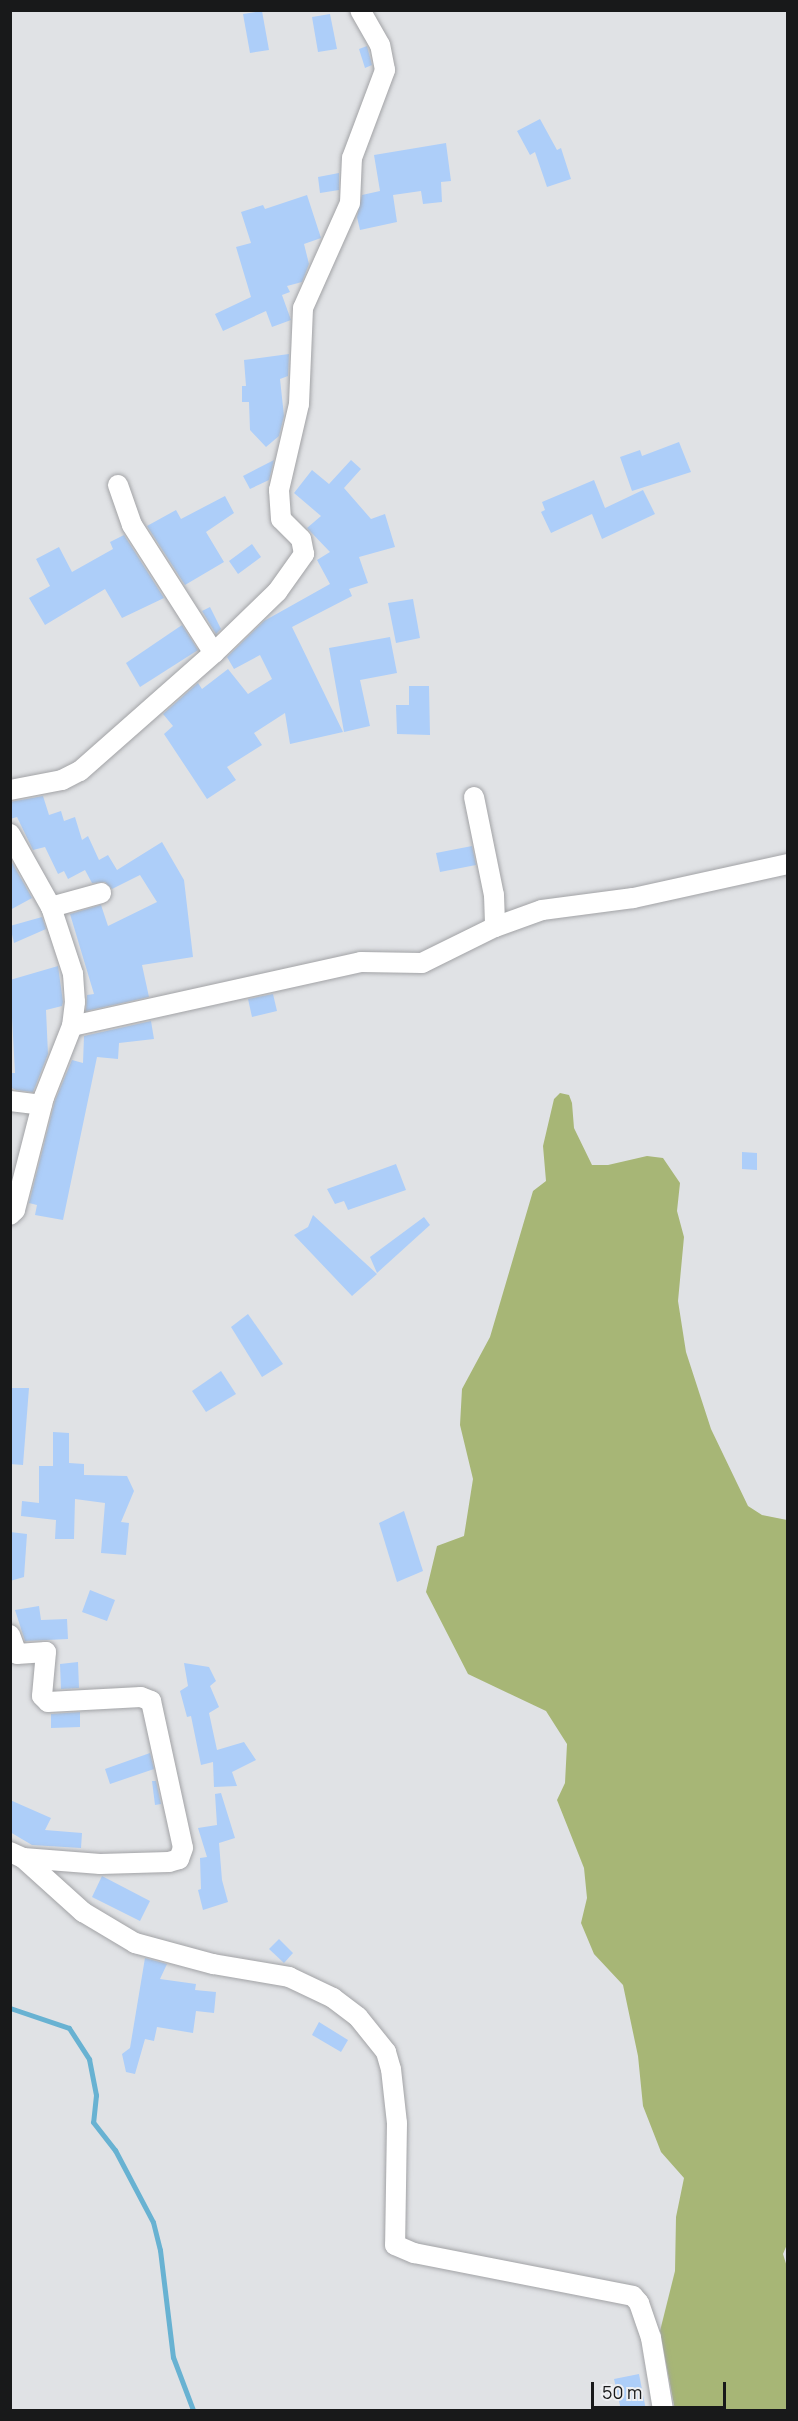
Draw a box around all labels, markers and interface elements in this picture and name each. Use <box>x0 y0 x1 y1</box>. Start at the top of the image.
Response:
scale bar <box>594 2370 729 2408</box>
text: 50 m <box>602 2380 642 2404</box>

